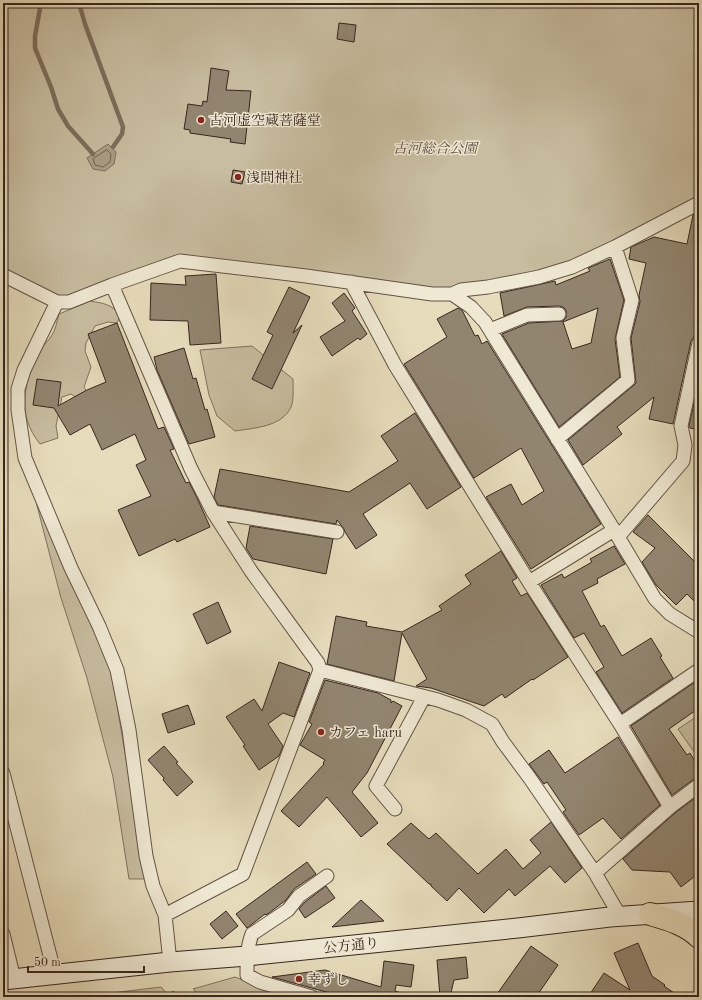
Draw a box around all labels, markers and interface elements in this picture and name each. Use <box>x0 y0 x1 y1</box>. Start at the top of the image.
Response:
place label: 古河虚空蔵菩薩堂 <box>209 113 321 128</box>
marker: 古河虚空蔵菩薩堂 <box>196 115 206 125</box>
park label: 古河総合公園 <box>393 141 479 156</box>
place label: 浅間神社 <box>246 170 302 185</box>
marker: 浅間神社 <box>233 172 243 182</box>
place label: カフェ haru <box>329 726 402 740</box>
marker: カフェ haru <box>316 727 326 737</box>
street label: 公方通り <box>322 935 380 956</box>
scale bar <box>28 948 144 974</box>
text: 50 m <box>34 956 61 969</box>
place label: 幸ずし <box>307 972 349 987</box>
marker: 幸ずし <box>294 974 304 984</box>

